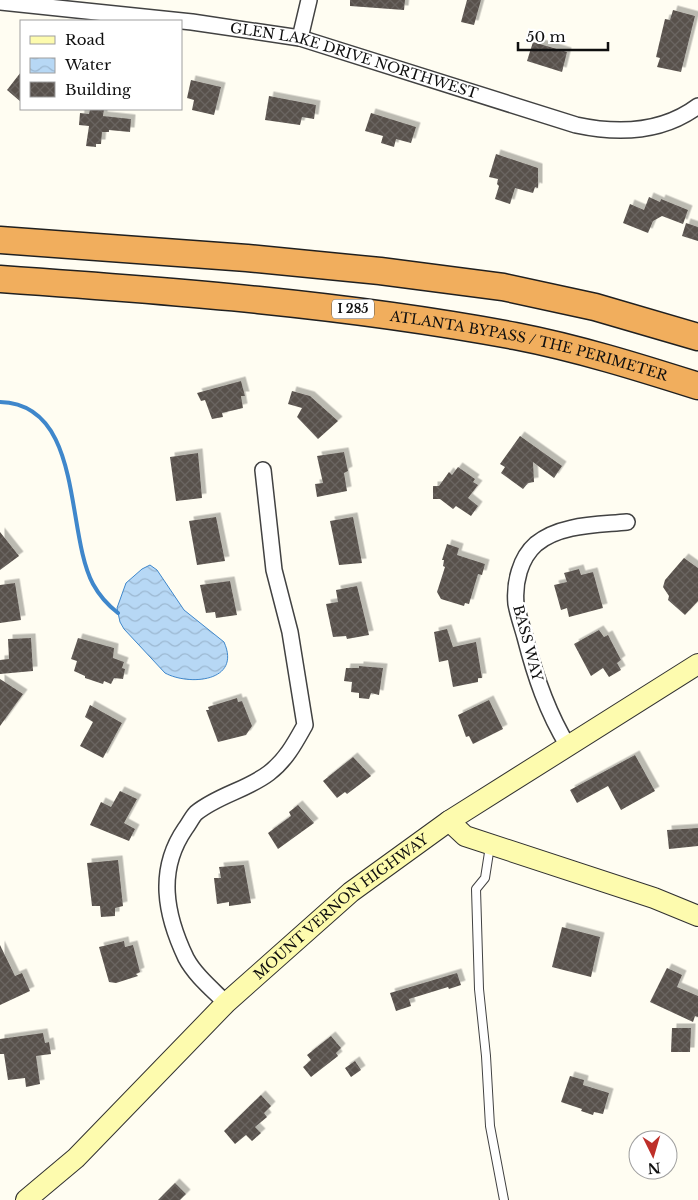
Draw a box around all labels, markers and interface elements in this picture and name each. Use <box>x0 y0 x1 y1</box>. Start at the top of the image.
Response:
street label: GLEN LAKE DRIVE NORTHWEST <box>229 19 480 103</box>
legend <box>20 20 182 110</box>
scale bar <box>518 20 608 52</box>
text: 50 m <box>526 27 566 46</box>
text: Road <box>65 30 105 49</box>
text: Water <box>64 55 112 74</box>
text: Building <box>65 80 132 99</box>
road number: I 285 <box>332 300 374 318</box>
street label: ATLANTA BYPASS / THE PERIMETER <box>388 307 671 385</box>
street label: BASS WAY <box>509 603 547 684</box>
street label: MOUNT VERNON HIGHWAY <box>250 830 432 983</box>
north arrow <box>628 1130 678 1180</box>
text: N <box>647 1158 661 1177</box>

